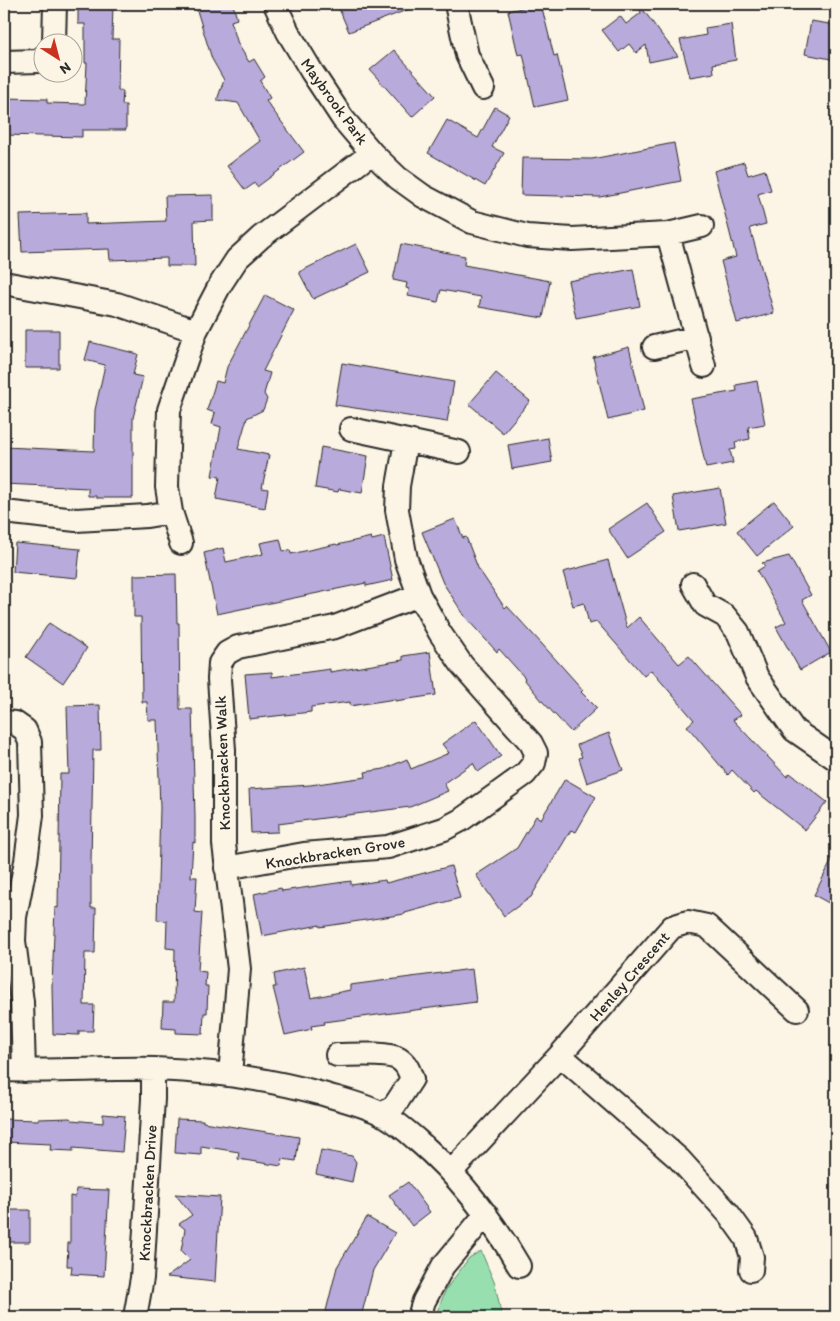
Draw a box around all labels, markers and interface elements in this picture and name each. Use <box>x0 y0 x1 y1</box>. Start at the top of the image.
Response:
north arrow <box>32 32 82 82</box>
street label: Maybrook Park <box>297 54 373 149</box>
text: N <box>57 58 74 78</box>
street label: Knockbracken Walk <box>211 695 234 831</box>
street label: Knockbracken Grove <box>264 832 406 873</box>
street label: Henley Crescent <box>585 928 673 1025</box>
street label: Knockbracken Drive <box>134 1124 161 1262</box>

